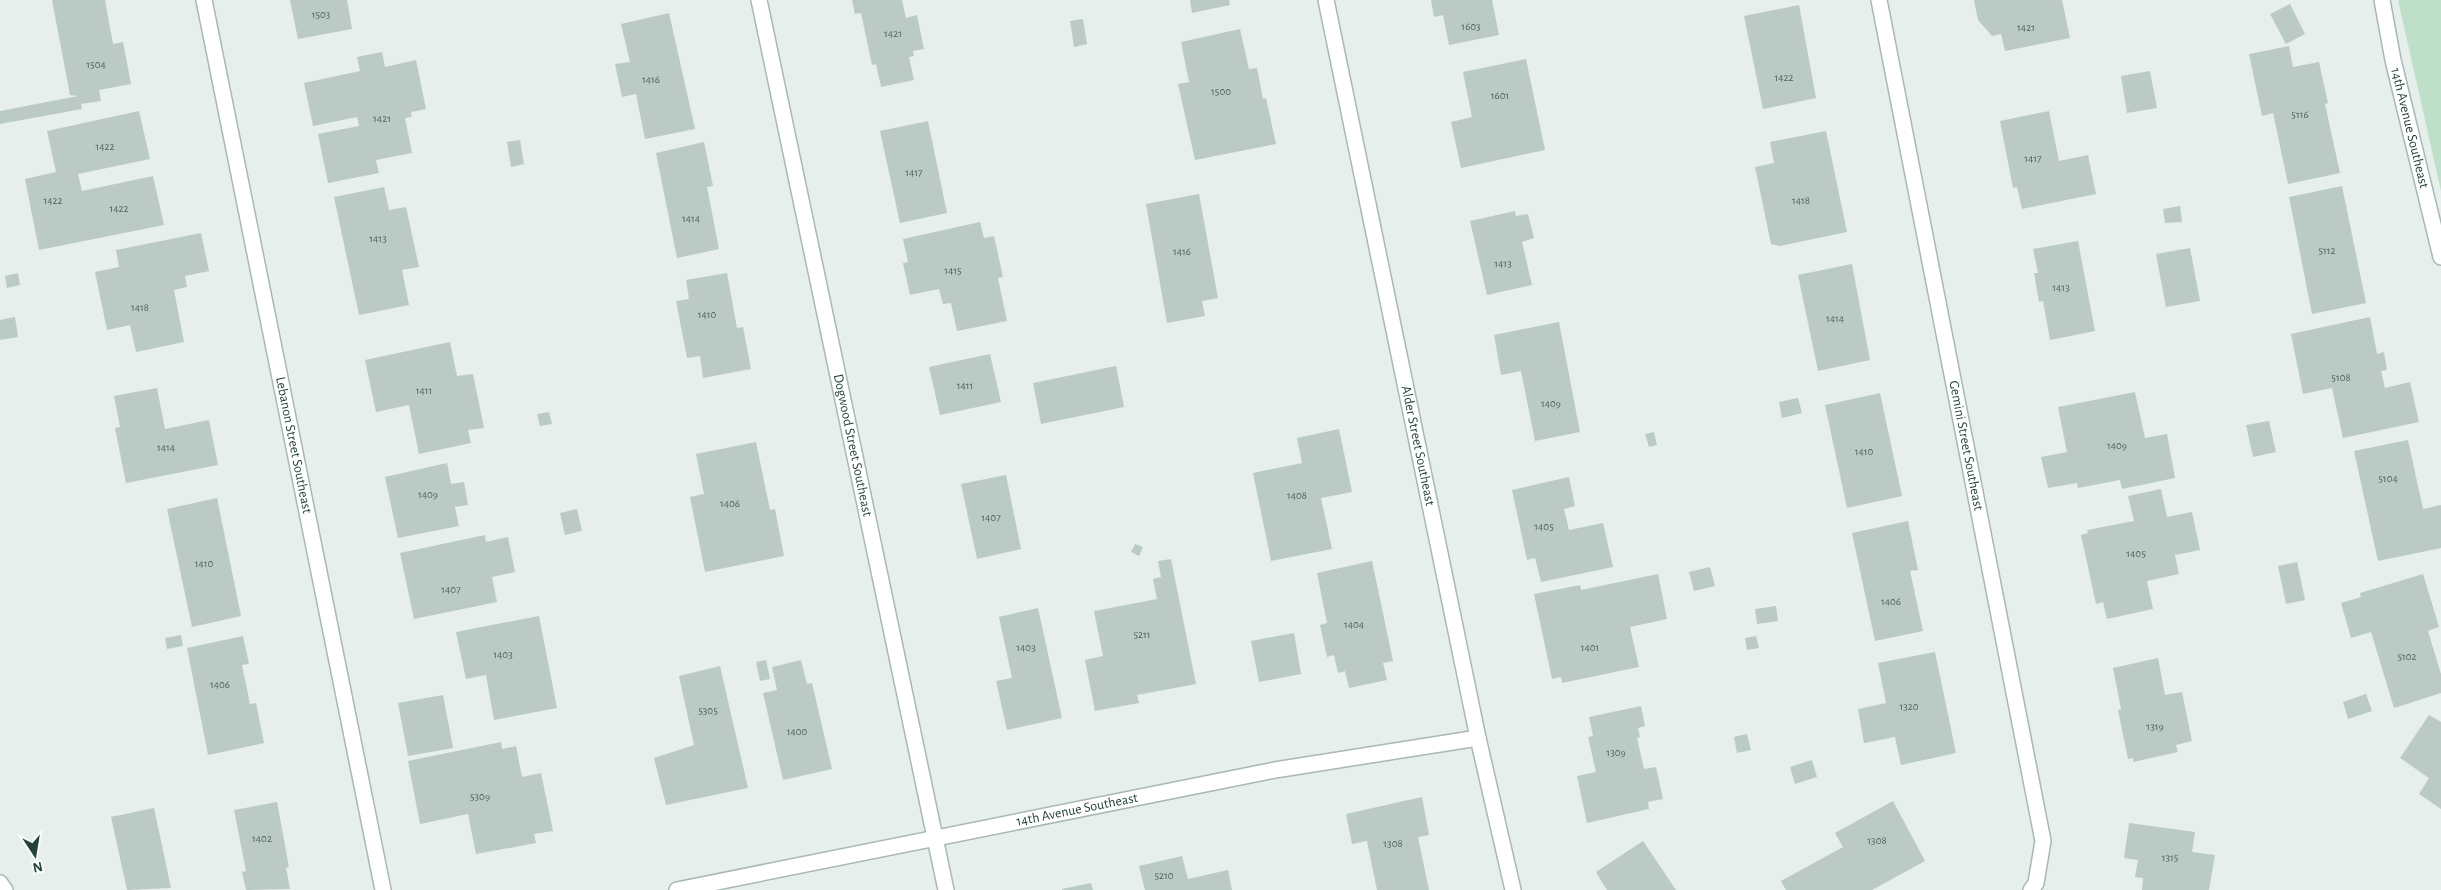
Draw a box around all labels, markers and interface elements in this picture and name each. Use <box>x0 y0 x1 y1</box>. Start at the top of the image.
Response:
house number: 1503 <box>312 9 331 20</box>
house number: 1603 <box>1461 21 1481 32</box>
house number: 1421 <box>2017 22 2035 33</box>
house number: 1421 <box>884 28 902 39</box>
house number: 1504 <box>86 59 106 70</box>
street label: 14th Avenue Southeast <box>2388 66 2431 190</box>
house number: 1422 <box>1774 72 1794 83</box>
house number: 1416 <box>642 74 660 85</box>
house number: 1500 <box>1211 86 1231 97</box>
house number: 1601 <box>1491 90 1509 101</box>
house number: 5116 <box>2291 109 2309 120</box>
house number: 1421 <box>373 113 391 124</box>
house number: 1422 <box>95 141 115 152</box>
house number: 1417 <box>2024 153 2042 164</box>
house number: 1417 <box>905 167 923 178</box>
house number: 1422 <box>43 195 63 206</box>
house number: 1418 <box>1792 195 1810 206</box>
house number: 1422 <box>109 203 129 214</box>
house number: 1414 <box>682 213 700 224</box>
house number: 1413 <box>369 233 387 244</box>
house number: 5112 <box>2318 245 2336 256</box>
house number: 1416 <box>1173 246 1191 257</box>
house number: 1413 <box>1494 258 1512 269</box>
house number: 1415 <box>944 265 962 276</box>
house number: 1413 <box>2052 282 2070 293</box>
house number: 1418 <box>131 302 149 313</box>
house number: 1410 <box>698 309 717 320</box>
house number: 1414 <box>1826 313 1844 324</box>
house number: 5108 <box>2331 372 2351 383</box>
street label: Dogwood Street Southeast <box>831 373 874 518</box>
street label: Lebanon Street Southeast <box>273 375 314 515</box>
street label: Gemini Street Southeast <box>1946 379 1986 512</box>
house number: 1411 <box>957 380 973 391</box>
street label: Alder Street Southeast <box>1399 384 1437 507</box>
house number: 1411 <box>416 385 432 396</box>
house number: 1409 <box>1541 398 1561 409</box>
house number: 1409 <box>2107 440 2127 451</box>
house number: 1414 <box>157 442 175 453</box>
house number: 1410 <box>1855 446 1874 457</box>
house number: 5104 <box>2378 473 2398 484</box>
house number: 1409 <box>418 489 438 500</box>
house number: 1408 <box>1287 490 1307 501</box>
house number: 1406 <box>720 498 740 509</box>
house number: 1407 <box>981 512 1001 523</box>
house number: 1405 <box>1534 521 1554 532</box>
house number: 1405 <box>2126 548 2146 559</box>
house number: 1410 <box>195 558 214 569</box>
house number: 1407 <box>441 584 461 595</box>
house number: 1406 <box>1881 596 1901 607</box>
house number: 1404 <box>1344 619 1364 630</box>
house number: 5211 <box>1133 629 1151 640</box>
house number: 1403 <box>1016 642 1036 653</box>
house number: 1401 <box>1581 642 1599 653</box>
house number: 1403 <box>493 649 513 660</box>
house number: 5102 <box>2397 651 2417 662</box>
house number: 1406 <box>210 679 230 690</box>
house number: 1320 <box>1899 701 1919 712</box>
house number: 5305 <box>698 705 718 716</box>
house number: 1319 <box>2146 721 2164 732</box>
house number: 1400 <box>787 726 808 737</box>
house number: 1309 <box>1606 747 1626 758</box>
house number: 5309 <box>470 791 490 802</box>
street label: 14th Avenue Southeast <box>1015 791 1139 829</box>
north arrow <box>10 830 60 880</box>
house number: 1402 <box>252 833 272 844</box>
house number: 1308 <box>1867 835 1887 846</box>
house number: 1308 <box>1383 838 1403 849</box>
house number: 1315 <box>2162 852 2179 863</box>
text: N <box>31 859 44 875</box>
house number: 5210 <box>1154 870 1174 881</box>

